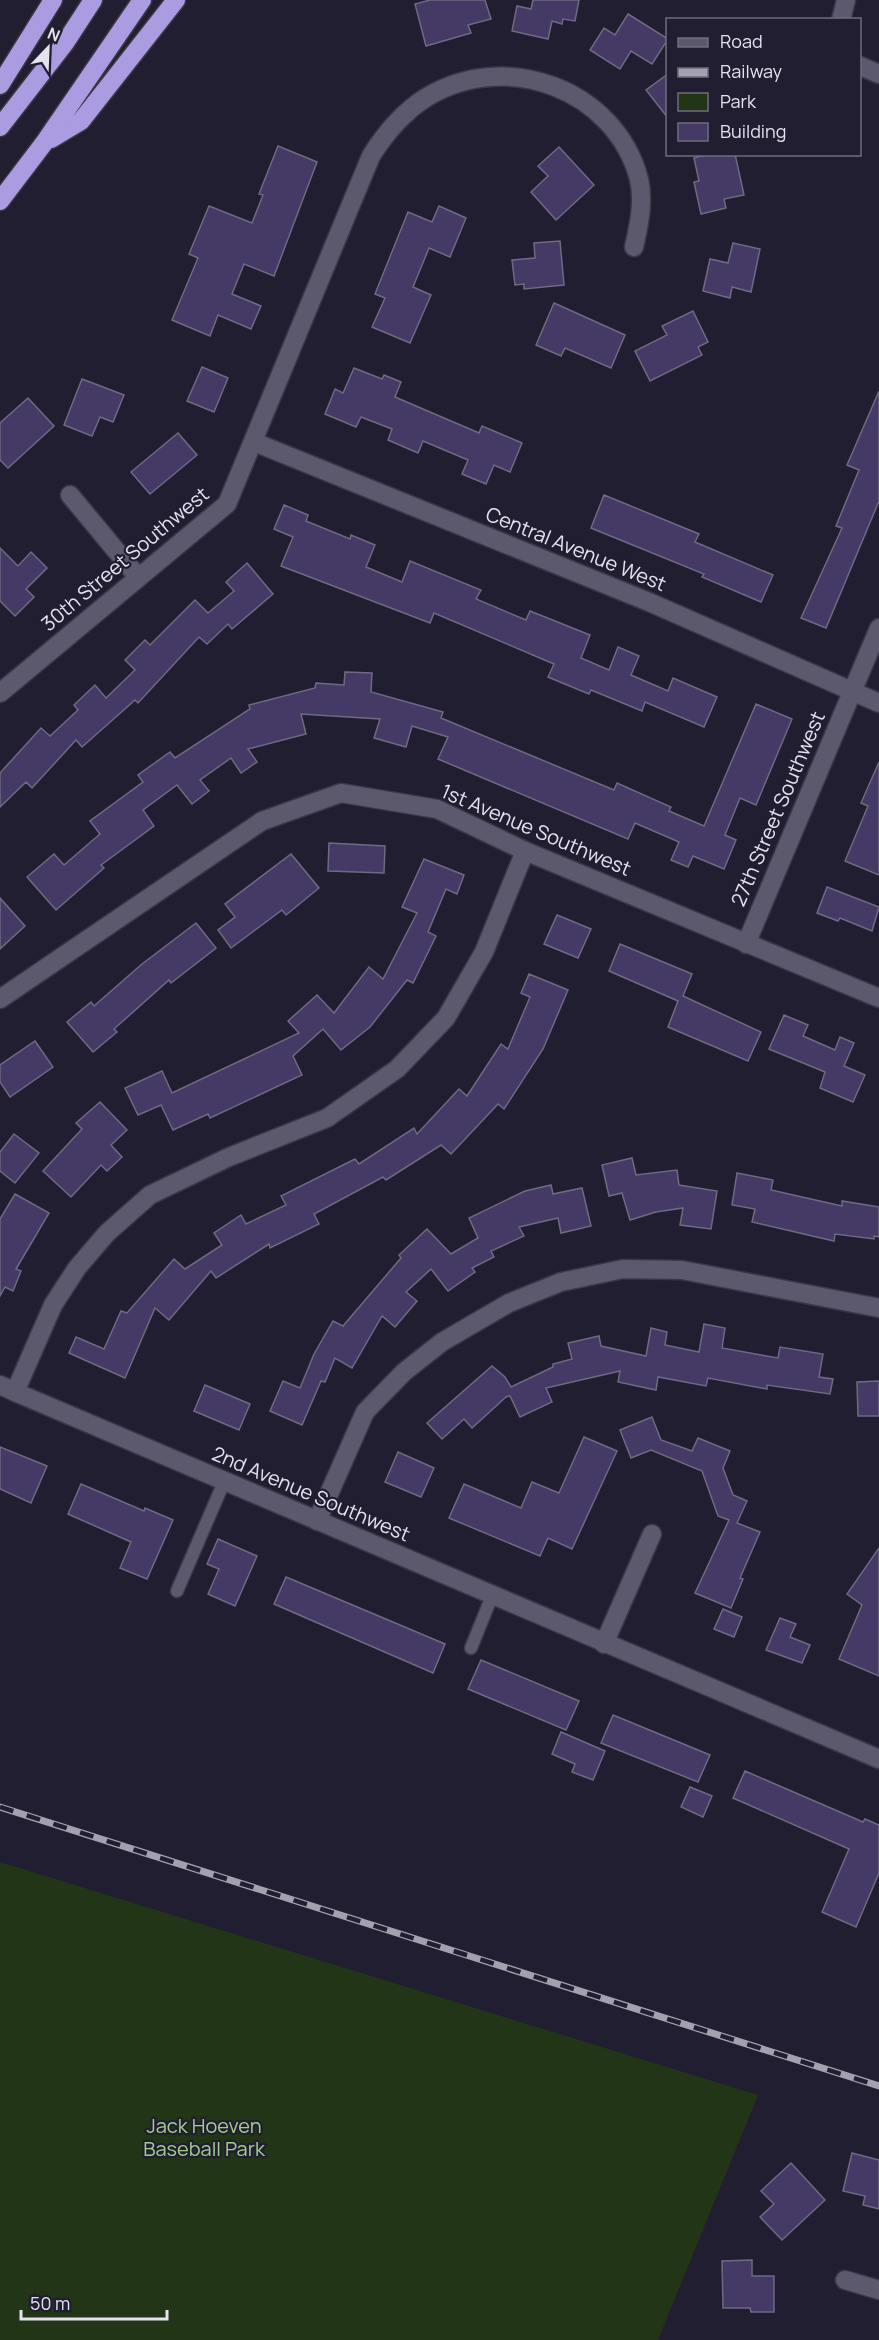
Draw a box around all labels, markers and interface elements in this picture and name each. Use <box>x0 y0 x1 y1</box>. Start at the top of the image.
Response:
north arrow <box>18 18 78 78</box>
legend <box>666 18 861 156</box>
text: N <box>44 22 63 47</box>
text: Road <box>720 29 763 53</box>
text: Railway <box>720 59 782 83</box>
text: Park <box>720 89 757 113</box>
text: Building <box>720 119 786 143</box>
street label: 30th Street Southwest <box>35 480 214 637</box>
street label: Central Avenue West <box>482 500 670 597</box>
street label: 27th Street Southwest <box>724 707 831 910</box>
street label: 1st Avenue Southwest <box>437 777 635 882</box>
street label: 2nd Avenue Southwest <box>208 1440 414 1548</box>
park label: Jack Hoeven Baseball Park <box>143 2112 266 2162</box>
scale bar <box>21 2283 166 2321</box>
text: 50 m <box>30 2291 70 2315</box>

